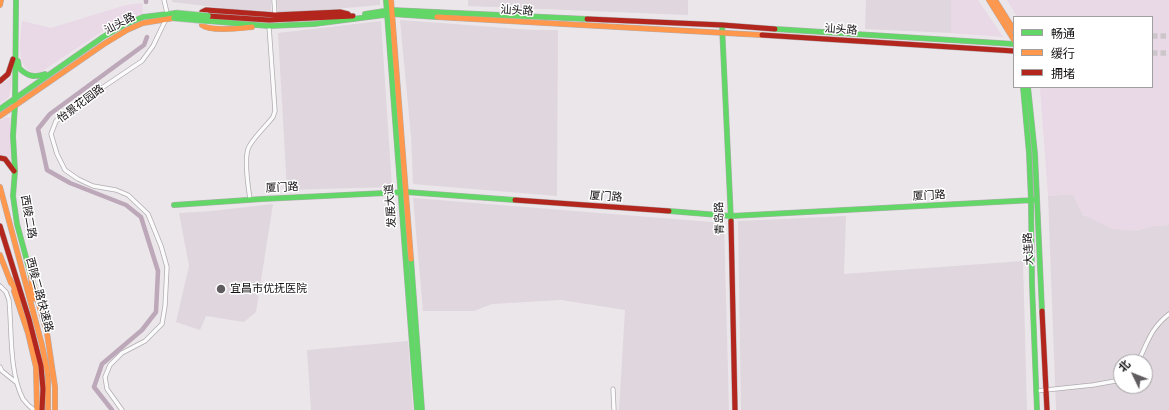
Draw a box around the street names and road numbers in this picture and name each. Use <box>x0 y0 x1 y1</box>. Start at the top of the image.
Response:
street label: 汕头路 <box>500 4 534 18</box>
street label: 汕头路 <box>102 10 138 38</box>
street label: 汕头路 <box>824 22 858 38</box>
street label: 怡景花园路 <box>55 82 107 126</box>
street label: 厦门路 <box>265 181 299 195</box>
street label: 发展大道 <box>383 184 399 228</box>
street label: 厦门路 <box>589 189 623 205</box>
street label: 厦门路 <box>912 189 946 203</box>
street label: 西陵二路 <box>18 194 38 240</box>
street label: 青岛路 <box>713 201 727 235</box>
street label: 大连路 <box>1022 232 1036 266</box>
street label: 西陵二路快速路 <box>23 256 55 334</box>

